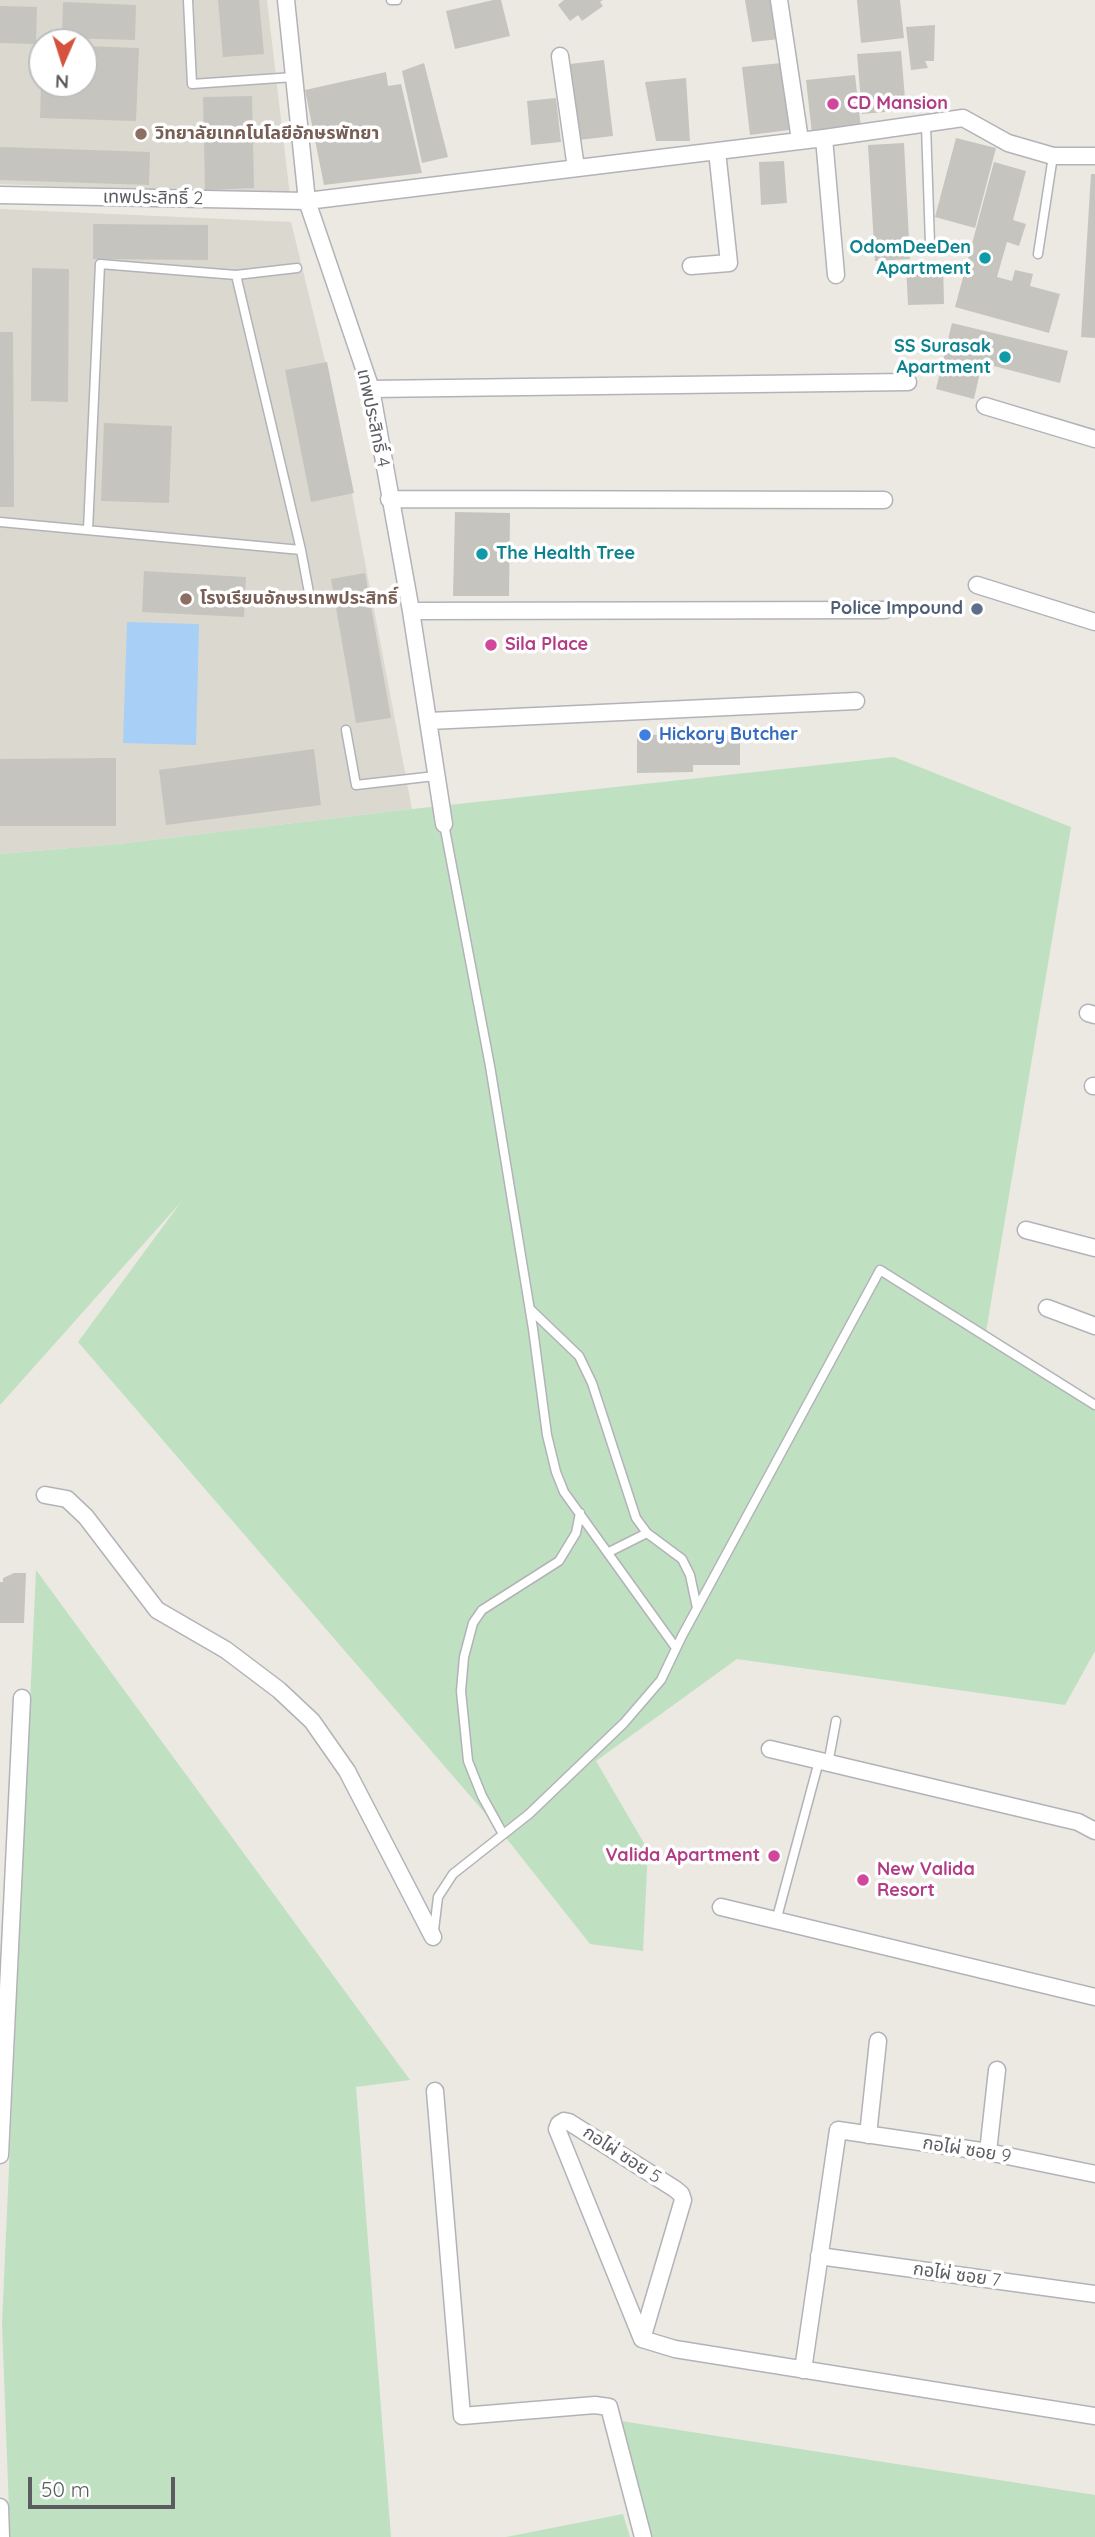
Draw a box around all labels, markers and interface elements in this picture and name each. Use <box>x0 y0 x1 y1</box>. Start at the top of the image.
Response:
north arrow <box>28 28 98 98</box>
text: N <box>54 70 70 94</box>
place label: CD Mansion <box>847 93 948 115</box>
marker: CD Mansion <box>825 96 841 112</box>
place label: วิทยาลัยเทคโนโลยีอักษรพัทยา <box>155 123 379 145</box>
marker: วิทยาลัยเทคโนโลยีอักษรพัทยา <box>133 126 149 142</box>
street label: เทพประสิทธิ์ 2 <box>103 186 203 210</box>
place label: OdomDeeDen Apartment <box>849 237 971 280</box>
marker: OdomDeeDen Apartment <box>977 250 993 266</box>
place label: SS Surasak Apartment <box>894 336 991 378</box>
marker: SS Surasak Apartment <box>997 349 1013 365</box>
street label: เทพประสิทธิ์ 4 <box>352 367 394 469</box>
place label: The Health Tree <box>496 543 635 565</box>
marker: The Health Tree <box>474 546 490 562</box>
place label: โรงเรียนอักษรเทพประสิทธิ์ <box>200 588 398 610</box>
marker: โรงเรียนอักษรเทพประสิทธิ์ <box>178 591 194 607</box>
place label: Police Impound <box>830 598 963 620</box>
marker: Police Impound <box>969 601 985 617</box>
place label: Sila Place <box>505 634 588 656</box>
marker: Sila Place <box>483 637 499 653</box>
place label: Hickory Butcher <box>659 724 798 746</box>
marker: Hickory Butcher <box>637 727 653 743</box>
place label: Valida Apartment <box>605 1845 760 1867</box>
marker: Valida Apartment <box>766 1848 782 1864</box>
place label: New Valida Resort <box>877 1859 975 1902</box>
marker: New Valida Resort <box>855 1872 871 1888</box>
street label: กอไผ่ ซอย 5 <box>579 2122 665 2188</box>
street label: กอไผ่ ซอย 9 <box>921 2132 1013 2168</box>
street label: กอไผ่ ซอย 7 <box>912 2258 1002 2292</box>
scale bar <box>32 2464 178 2508</box>
text: 50 m <box>41 2476 90 2502</box>

